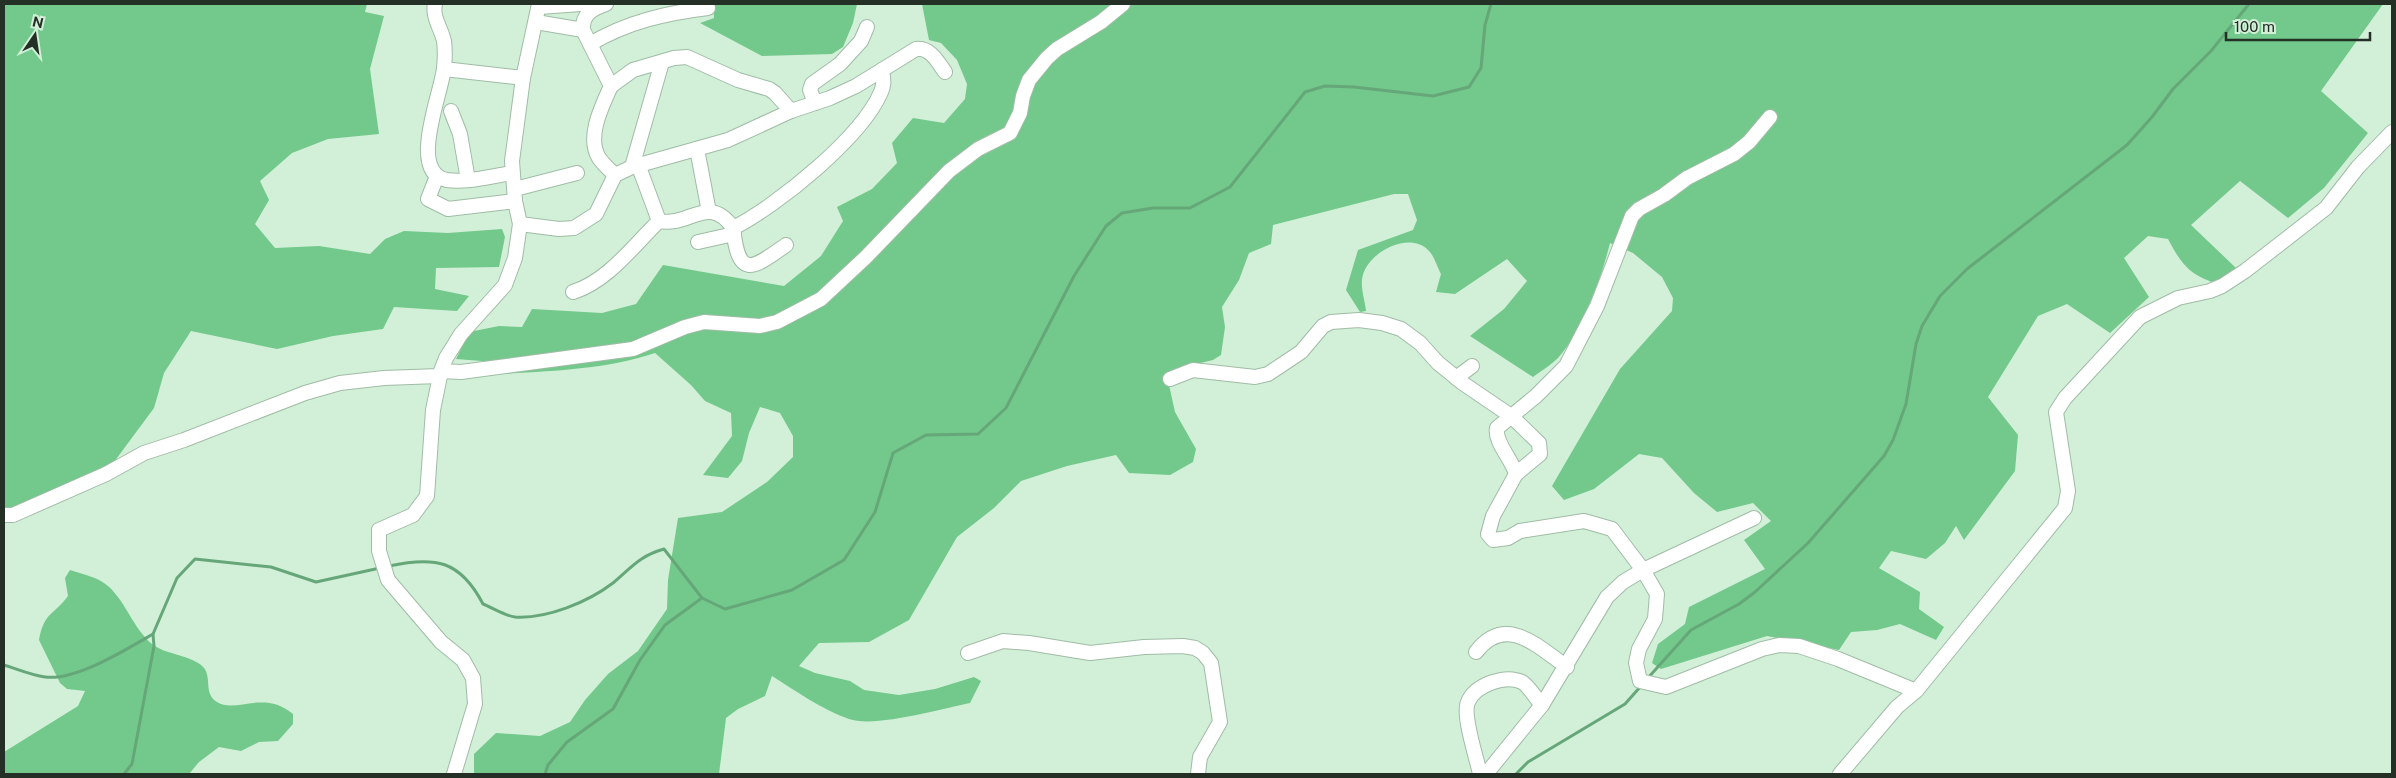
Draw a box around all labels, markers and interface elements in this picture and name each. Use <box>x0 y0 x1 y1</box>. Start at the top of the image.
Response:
north arrow <box>10 10 60 60</box>
scale bar <box>2226 10 2370 42</box>
text: N <box>31 13 45 31</box>
text: 100 m <box>2234 18 2275 35</box>

